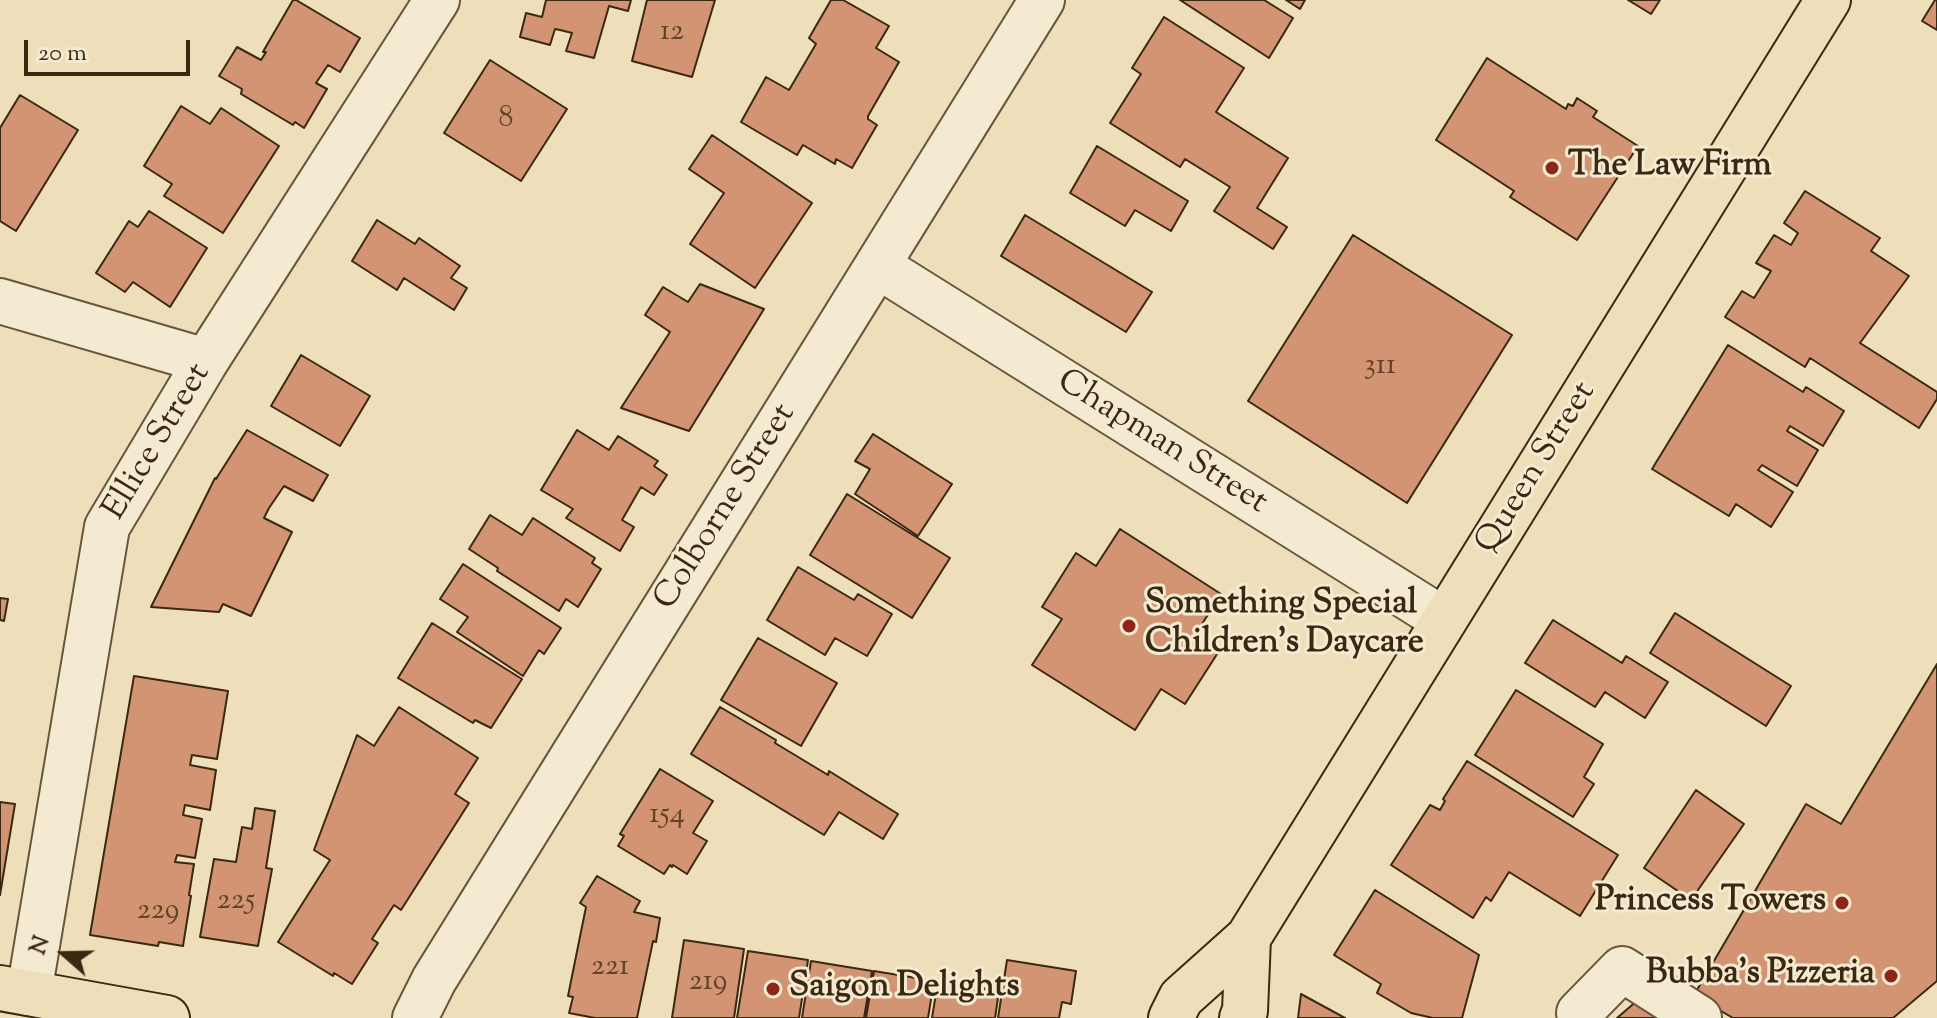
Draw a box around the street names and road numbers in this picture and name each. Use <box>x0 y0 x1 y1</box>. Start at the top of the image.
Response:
street label: Ellice Street <box>96 357 222 529</box>
street label: Chapman Street <box>1048 363 1274 525</box>
street label: Queen Street <box>1469 376 1607 562</box>
street label: Colborne Street <box>647 397 807 619</box>

